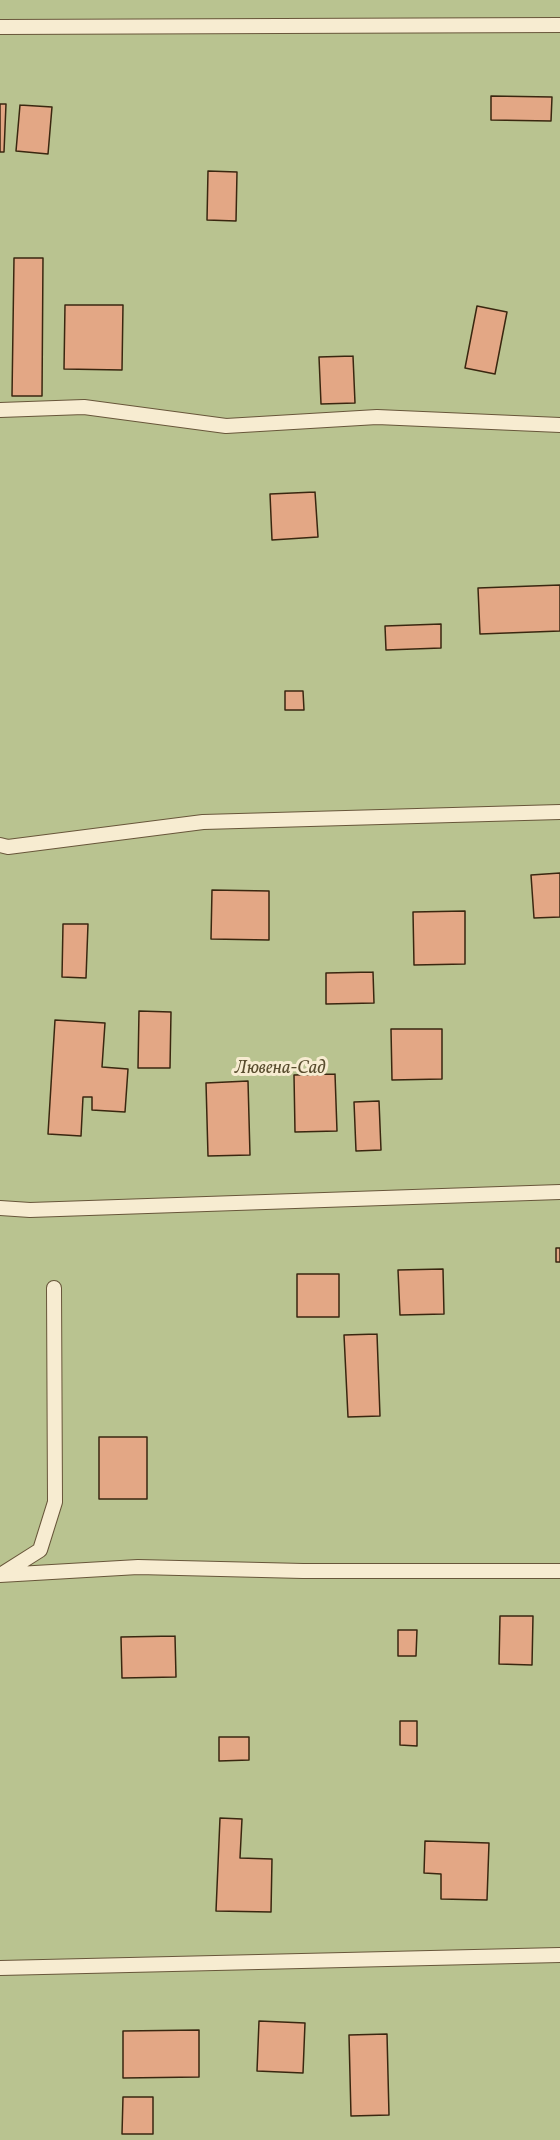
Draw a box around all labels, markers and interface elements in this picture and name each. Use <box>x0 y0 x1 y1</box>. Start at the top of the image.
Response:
park label: Лювена-Сад <box>235 1059 325 1081</box>

